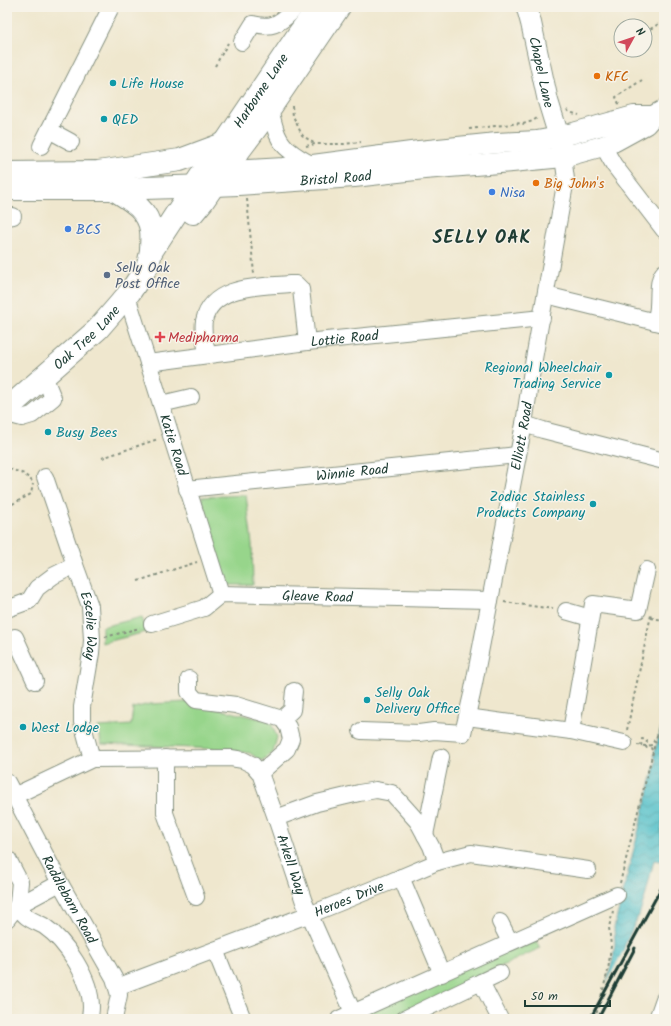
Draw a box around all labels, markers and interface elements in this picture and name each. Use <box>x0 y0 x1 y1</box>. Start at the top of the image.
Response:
north arrow <box>613 18 653 58</box>
text: N <box>631 24 649 41</box>
street label: Chapel Lane <box>522 34 560 112</box>
street label: Harborne Lane <box>228 49 295 133</box>
place label: KFC <box>605 66 629 88</box>
marker: KFC <box>592 71 602 81</box>
place label: Life House <box>121 73 185 95</box>
marker: Life House <box>108 78 118 88</box>
place label: QED <box>112 109 138 131</box>
marker: QED <box>99 114 109 124</box>
street label: Bristol Road <box>299 165 374 193</box>
place label: Big John's <box>544 173 604 195</box>
marker: Big John's <box>531 178 541 188</box>
place label: Nisa <box>500 182 525 204</box>
marker: Nisa <box>487 187 497 197</box>
place label: BCS <box>76 219 101 241</box>
marker: BCS <box>63 224 73 234</box>
district label: SELLY OAK <box>433 224 531 253</box>
place label: Selly Oak Post Office <box>115 257 180 295</box>
marker: Selly Oak Post Office <box>102 270 112 280</box>
street label: Oak Tree Lane <box>49 300 126 376</box>
street label: Lottie Road <box>309 325 381 354</box>
place label: Medipharma <box>168 327 239 349</box>
marker: Medipharma <box>155 332 165 342</box>
place label: Regional Wheelchair Trading Service <box>484 357 602 395</box>
marker: Regional Wheelchair Trading Service <box>604 370 614 380</box>
street label: Elliott Road <box>505 399 539 472</box>
street label: Katie Road <box>153 411 193 480</box>
place label: Busy Bees <box>56 422 117 444</box>
marker: Busy Bees <box>43 427 53 437</box>
street label: Winnie Road <box>315 458 390 488</box>
place label: Zodiac Stainless Products Company <box>476 486 585 524</box>
marker: Zodiac Stainless Products Company <box>588 499 598 509</box>
street label: Gleave Road <box>282 585 354 609</box>
street label: Escelie Way <box>73 588 102 662</box>
place label: Selly Oak Delivery Office <box>375 682 461 720</box>
marker: Selly Oak Delivery Office <box>362 695 372 705</box>
place label: West Lodge <box>31 717 100 739</box>
marker: West Lodge <box>18 722 28 732</box>
street label: Arkell Way <box>270 832 311 898</box>
street label: Raddlebarn Road <box>35 852 103 949</box>
street label: Heroes Drive <box>311 875 388 924</box>
scale bar <box>525 982 610 1008</box>
text: 50 m <box>531 987 558 1006</box>

